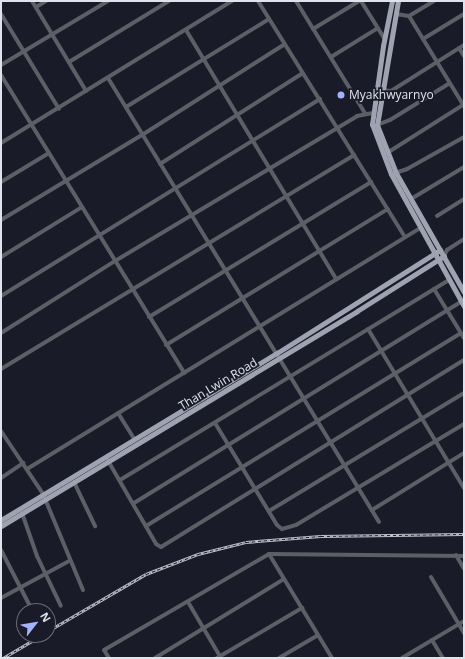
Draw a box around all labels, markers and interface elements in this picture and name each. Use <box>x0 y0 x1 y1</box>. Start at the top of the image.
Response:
place label: Myakhwyarnyo <box>349 88 434 102</box>
marker: Myakhwyarnyo <box>336 90 346 100</box>
street label: Than Lwin Road <box>176 355 260 413</box>
north arrow <box>16 603 56 643</box>
text: N <box>37 609 55 625</box>

